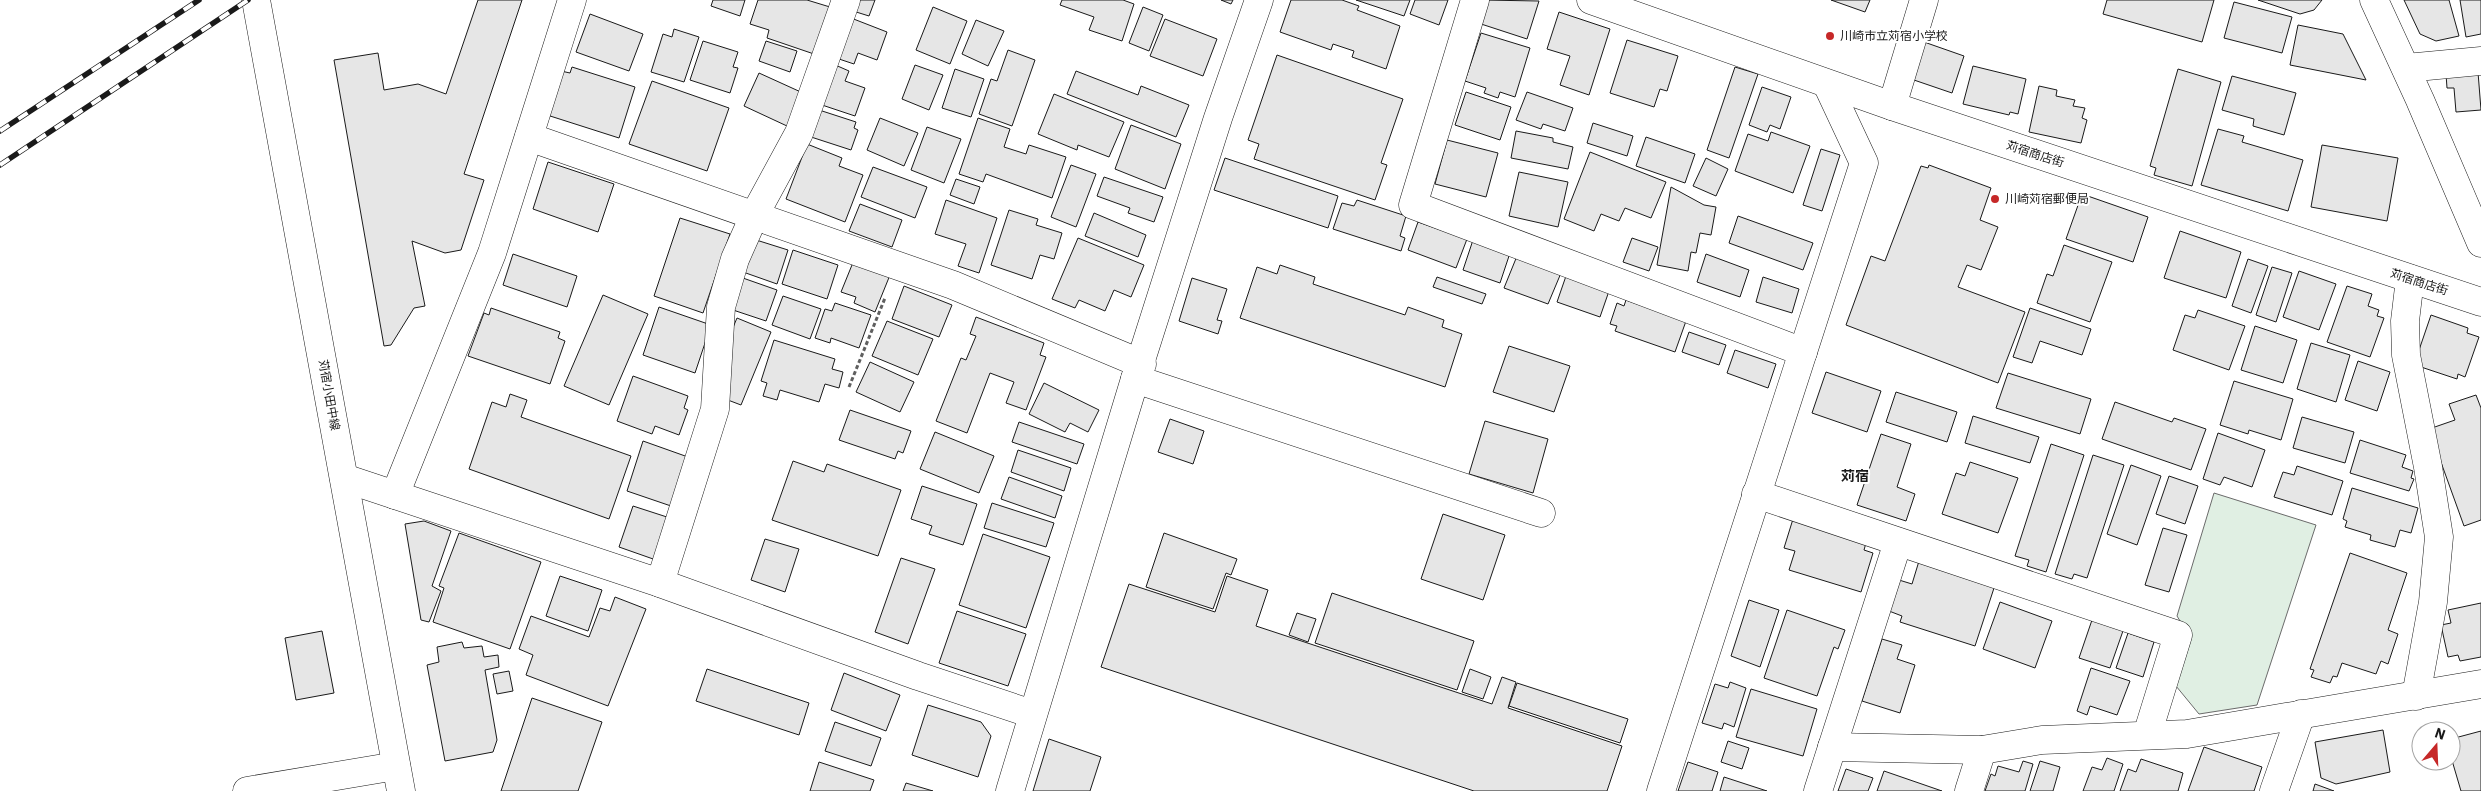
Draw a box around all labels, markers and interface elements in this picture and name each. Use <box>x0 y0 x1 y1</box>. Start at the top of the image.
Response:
place label: 川崎市立苅宿小学校 <box>1840 28 1948 43</box>
marker: 川崎市立苅宿小学校 <box>1824 30 1836 42</box>
street label: 苅宿商店街 <box>2004 137 2066 170</box>
place label: 川崎苅宿郵便局 <box>2005 191 2089 206</box>
marker: 川崎苅宿郵便局 <box>1989 193 2001 205</box>
street label: 苅宿商店街 <box>2388 265 2450 298</box>
street label: 苅宿小田中線 <box>316 358 343 432</box>
district label: 苅宿 <box>1841 467 1869 485</box>
north arrow <box>2411 721 2461 771</box>
text: N <box>2433 724 2448 744</box>

